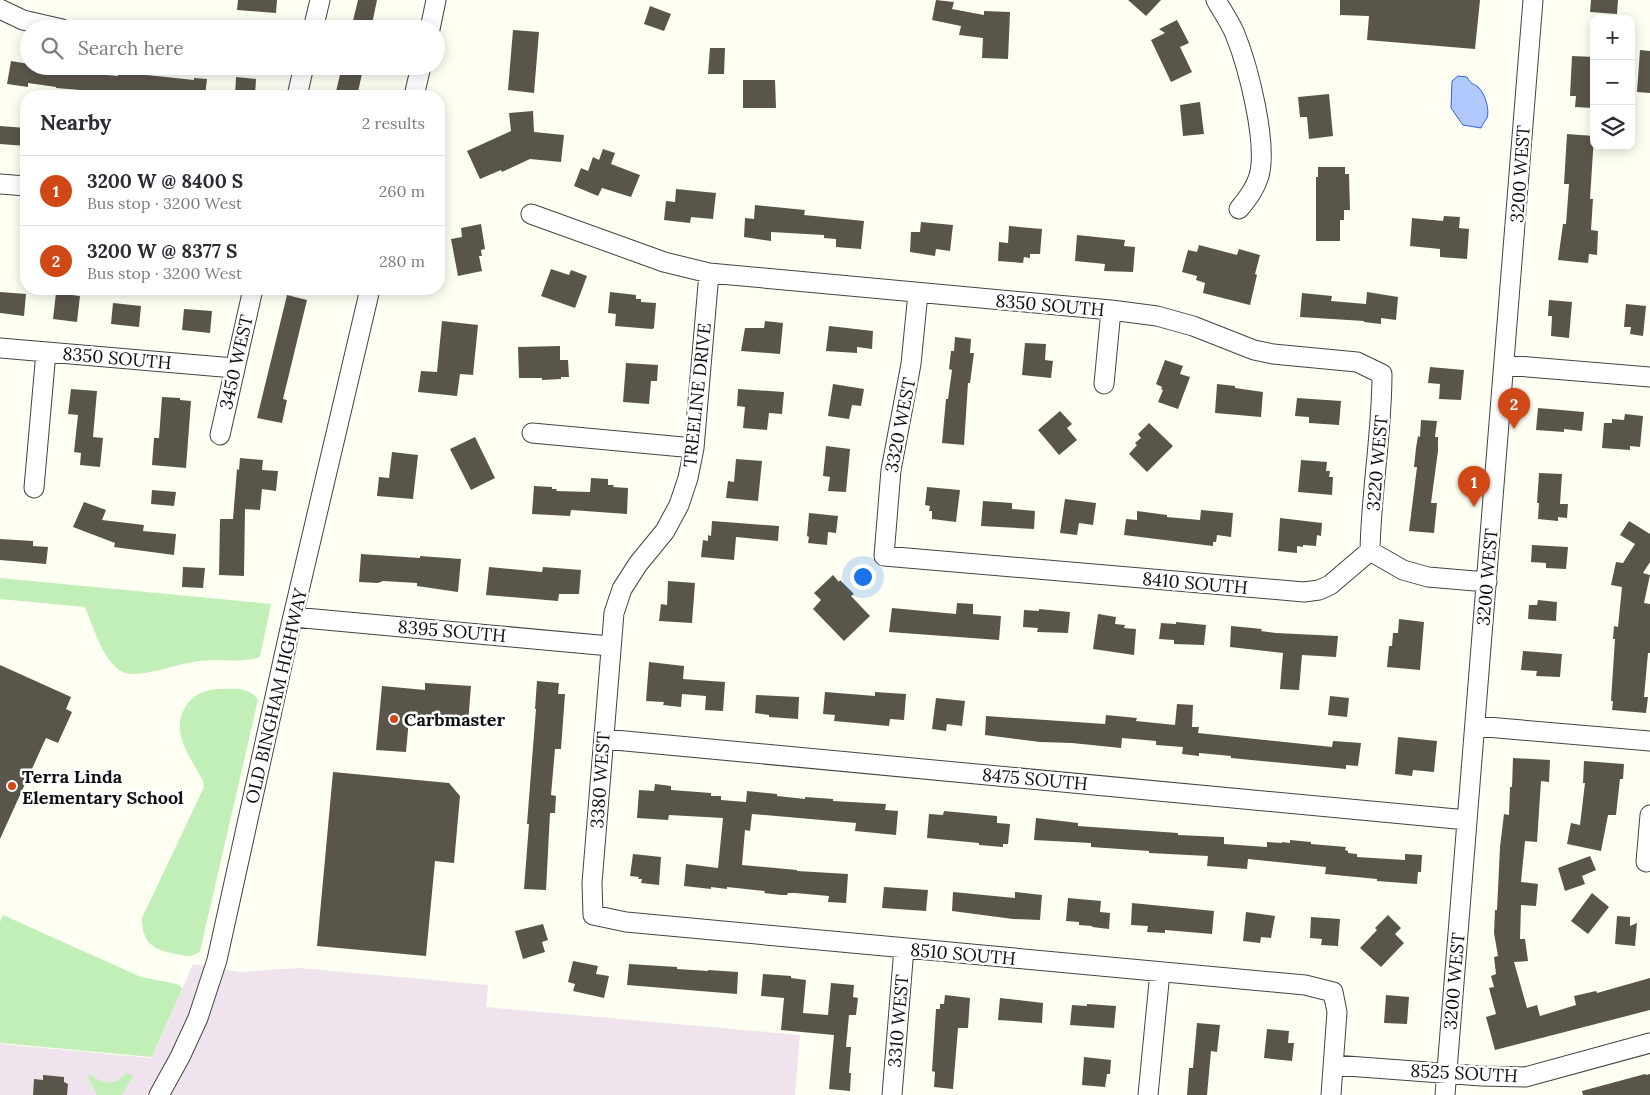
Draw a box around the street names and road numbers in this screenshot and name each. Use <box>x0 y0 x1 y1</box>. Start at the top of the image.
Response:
street label: 3200 WEST <box>1505 124 1535 223</box>
street label: 8350 SOUTH <box>995 289 1105 321</box>
street label: 3450 WEST <box>214 312 258 412</box>
street label: TREELINE DRIVE <box>678 322 716 468</box>
street label: 8350 SOUTH <box>62 342 172 374</box>
street label: 3320 WEST <box>880 375 921 475</box>
street label: 3220 WEST <box>1361 414 1393 512</box>
street label: 3200 WEST <box>1471 527 1503 627</box>
street label: 8410 SOUTH <box>1141 567 1249 599</box>
street label: OLD BINGHAM HIGHWAY <box>240 585 312 806</box>
street label: 8395 SOUTH <box>397 615 507 647</box>
street label: 3380 WEST <box>585 730 615 829</box>
street label: 8475 SOUTH <box>981 763 1089 795</box>
street label: 3200 WEST <box>1438 931 1470 1031</box>
street label: 8510 SOUTH <box>909 938 1017 970</box>
street label: 3310 WEST <box>882 973 914 1069</box>
street label: 8525 SOUTH <box>1410 1059 1518 1087</box>

